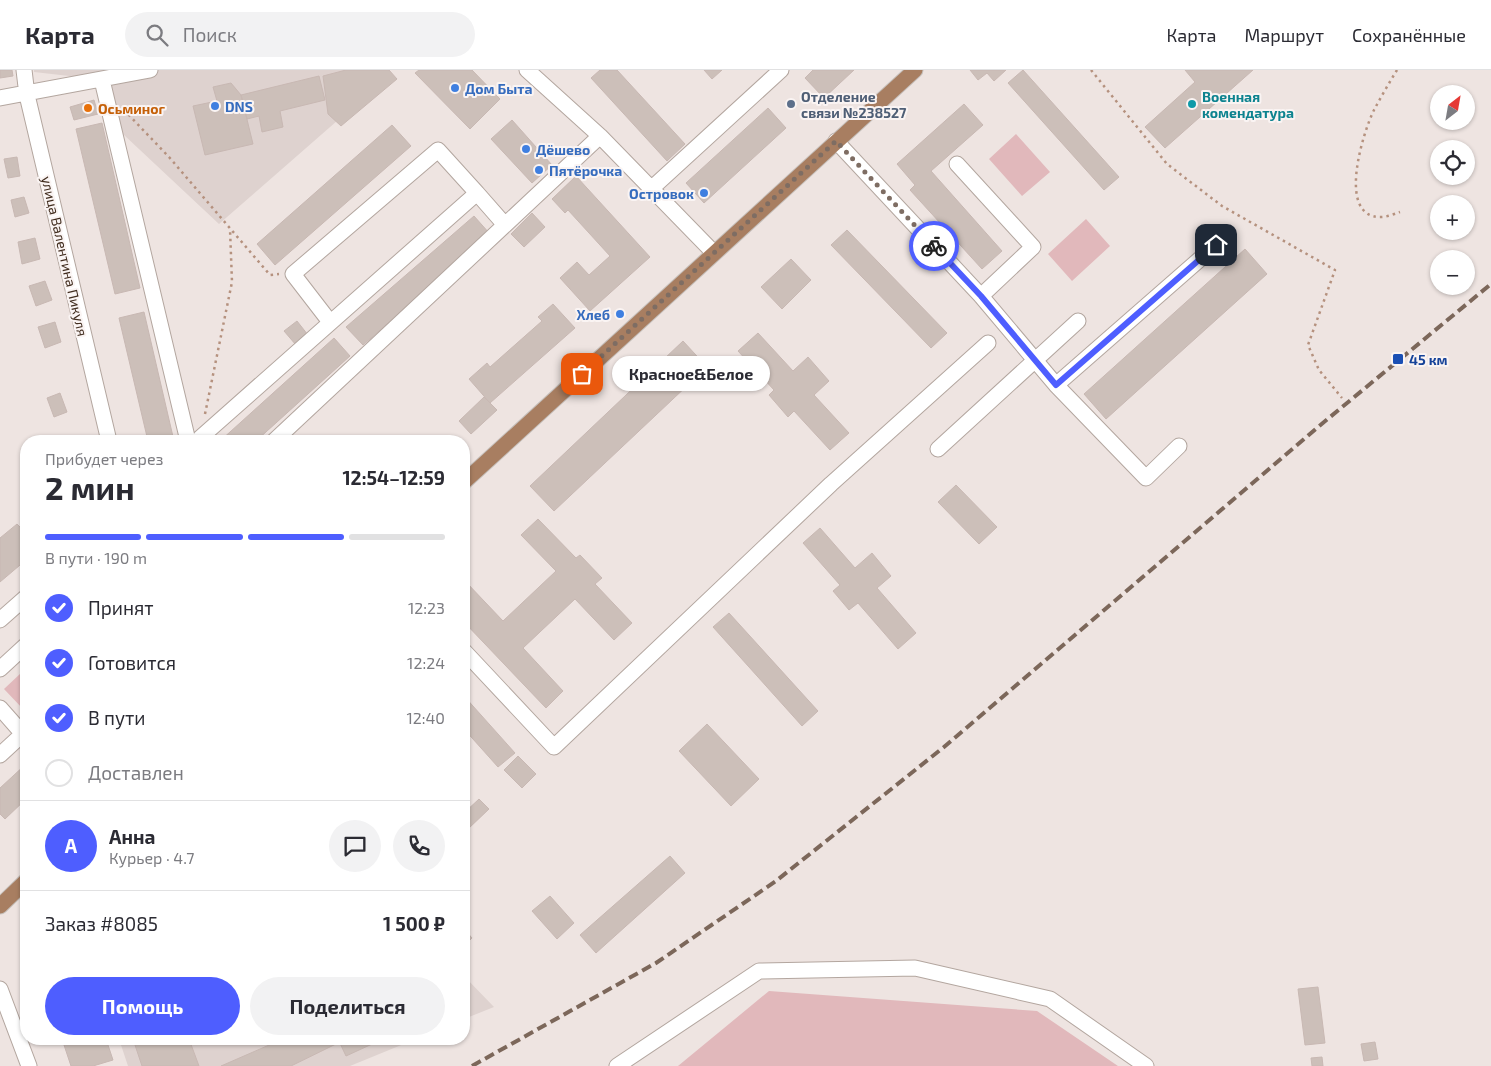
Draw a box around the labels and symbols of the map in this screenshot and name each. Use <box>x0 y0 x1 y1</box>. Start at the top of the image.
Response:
place label: Дом Быта <box>465 80 533 97</box>
marker: Дом Быта <box>449 82 461 94</box>
north arrow <box>1430 85 1475 130</box>
place label: Отделение связи №238527 <box>801 88 907 121</box>
place label: Военная комендатура <box>1202 88 1294 121</box>
place label: DNS <box>225 98 253 115</box>
marker: Отделение связи №238527 <box>785 98 797 110</box>
marker: Военная комендатура <box>1186 98 1198 110</box>
place label: Осьминог <box>98 100 166 117</box>
marker: DNS <box>209 100 221 112</box>
marker: Осьминог <box>82 102 94 114</box>
place label: Дёшево <box>536 141 590 158</box>
marker: Дёшево <box>520 143 532 155</box>
place label: Пятёрочка <box>549 162 622 179</box>
marker: Пятёрочка <box>533 164 545 176</box>
street label: улица Валентина Пикуля <box>38 174 92 338</box>
place label: Островок <box>629 185 694 202</box>
marker: Островок <box>698 187 710 199</box>
courier <box>909 221 959 271</box>
pin <box>1195 224 1237 266</box>
place label: Хлеб <box>576 306 610 323</box>
marker: Хлеб <box>614 308 626 320</box>
place label: 45 км <box>1409 351 1448 368</box>
marker: 45 км <box>1391 352 1405 366</box>
pin <box>561 353 603 395</box>
callout: Красное&Белое <box>612 356 770 392</box>

